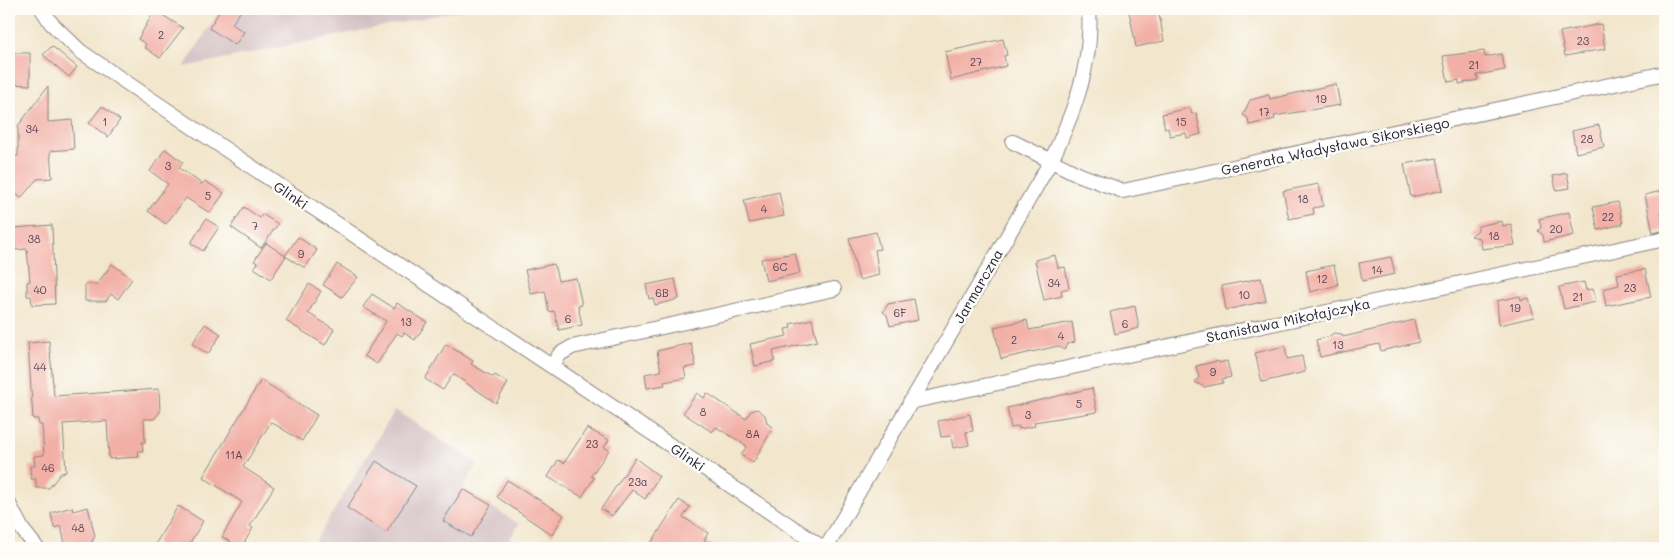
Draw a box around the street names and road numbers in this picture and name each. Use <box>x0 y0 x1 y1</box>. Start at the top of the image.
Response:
street label: Generała Władysława Sikorskiego <box>1219 113 1451 179</box>
street label: Glinki <box>270 177 312 213</box>
street label: Jarmarczna <box>949 245 1007 327</box>
street label: Stanisława Mikołajczyka <box>1204 293 1372 347</box>
street label: Glinki <box>667 439 709 475</box>

